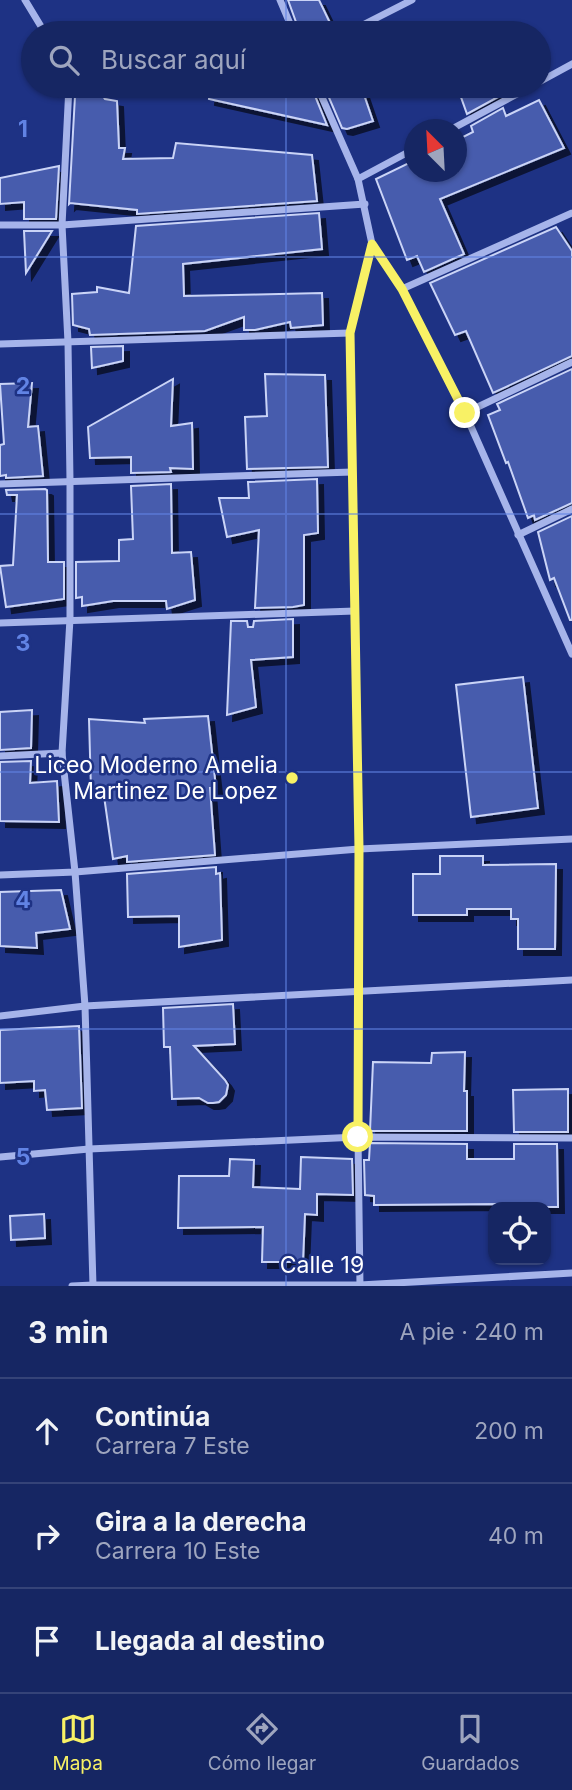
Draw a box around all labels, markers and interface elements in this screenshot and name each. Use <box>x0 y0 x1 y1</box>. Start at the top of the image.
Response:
search box <box>21 21 551 98</box>
icon: search <box>45 41 83 79</box>
text: Buscar aquí <box>101 44 246 75</box>
text: 1 <box>18 115 28 143</box>
north arrow <box>404 119 467 182</box>
text: 2 <box>16 372 30 400</box>
route end <box>449 397 480 428</box>
text: 3 <box>16 629 30 657</box>
place label: Liceo Moderno Amelia Martinez De Lopez <box>34 751 278 805</box>
marker: Liceo Moderno Amelia Martinez De Lopez <box>284 770 300 786</box>
text: 4 <box>15 886 31 914</box>
route start <box>342 1121 373 1152</box>
text: 5 <box>16 1143 30 1171</box>
map controls <box>488 1202 551 1265</box>
button: locate <box>488 1202 551 1265</box>
street label: Calle 19 <box>280 1251 364 1279</box>
text: 3 min <box>28 1314 109 1350</box>
text: A pie · 240 m <box>399 1318 544 1346</box>
text: Continúa <box>95 1401 210 1432</box>
icon: ahead <box>28 1412 66 1450</box>
text: 200 m <box>474 1417 544 1445</box>
text: Carrera 7 Este <box>95 1432 250 1460</box>
text: Gira a la derecha <box>95 1506 307 1537</box>
icon: right <box>28 1517 66 1555</box>
text: 40 m <box>488 1522 544 1550</box>
text: Carrera 10 Este <box>95 1537 260 1565</box>
icon: arrive <box>28 1622 66 1660</box>
text: Llegada al destino <box>95 1625 325 1656</box>
tab: Mapa <box>52 1710 103 1775</box>
tab: Cómo llegar <box>208 1710 316 1775</box>
tab: Guardados <box>421 1710 519 1775</box>

